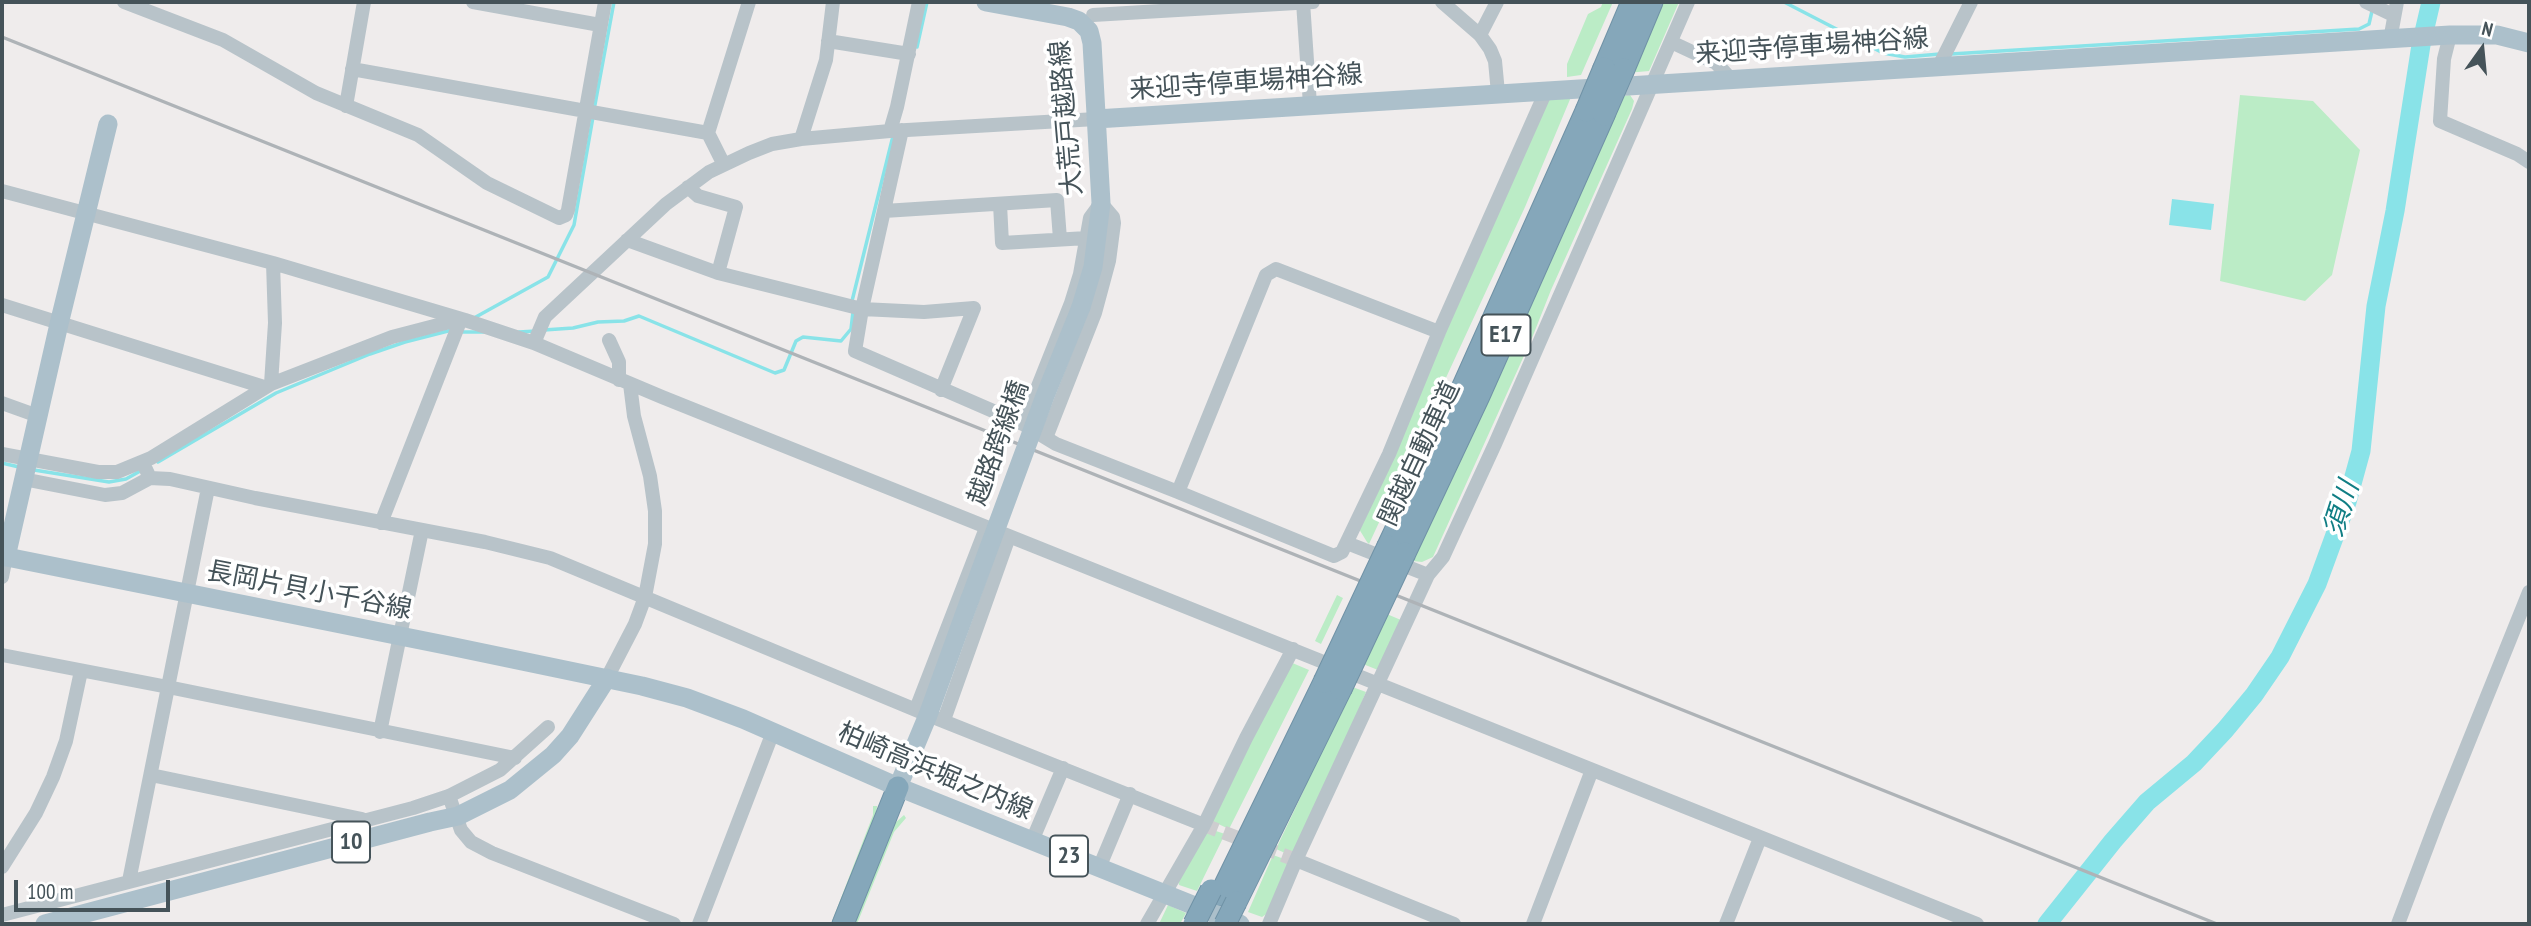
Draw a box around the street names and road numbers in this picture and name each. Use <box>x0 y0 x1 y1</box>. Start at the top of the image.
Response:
street label: 来迎寺停車場神谷線 <box>1694 23 1930 71</box>
street label: 大荒戸越路線 <box>1045 39 1089 197</box>
street label: 来迎寺停車場神谷線 <box>1128 59 1364 107</box>
road number: E17 <box>1482 314 1530 356</box>
street label: 越路跨線橋 <box>962 377 1036 509</box>
street label: 関越自動車道 <box>1373 377 1467 531</box>
street label: 長岡片貝小千谷線 <box>204 556 414 626</box>
street label: 柏崎高浜堀之内線 <box>833 717 1037 827</box>
road number: 10 <box>332 822 370 862</box>
road number: 23 <box>1050 836 1088 876</box>

